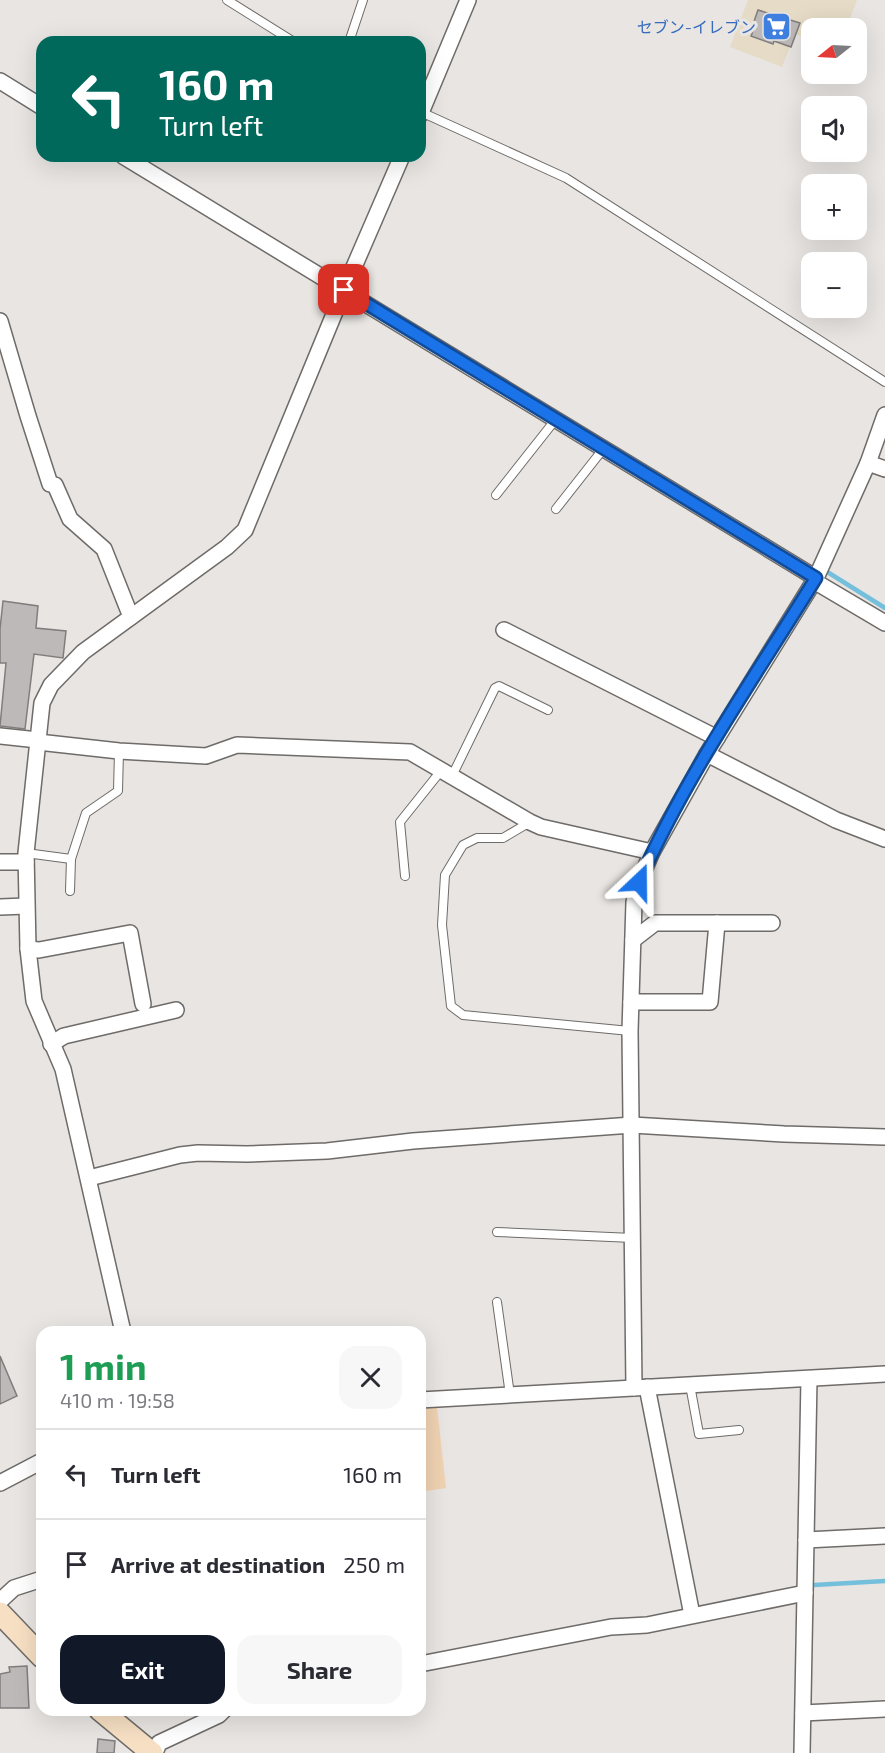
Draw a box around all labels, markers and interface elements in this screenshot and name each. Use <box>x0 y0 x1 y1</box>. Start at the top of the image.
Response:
supermarket icon: セブン-イレブン <box>761 11 793 43</box>
place label: セブン-イレブン <box>637 17 756 36</box>
north arrow <box>801 18 867 84</box>
map controls <box>801 18 867 318</box>
text: 160 m <box>159 58 275 108</box>
icon: left <box>60 60 138 138</box>
button: sound <box>801 96 867 162</box>
text: Turn left <box>159 109 263 141</box>
button: + <box>801 174 867 240</box>
button: − <box>801 252 867 318</box>
pin <box>318 264 369 315</box>
icon: arrive <box>327 273 360 306</box>
position arrow <box>607 850 671 914</box>
text: 1 min <box>60 1344 147 1387</box>
button: close <box>339 1346 402 1409</box>
text: 410 m · 19:58 <box>60 1388 175 1412</box>
icon: left <box>60 1458 93 1491</box>
text: Turn left <box>111 1461 200 1487</box>
text: 160 m <box>343 1461 402 1487</box>
icon: arrive <box>60 1548 93 1581</box>
text: Arrive at destination <box>111 1551 325 1577</box>
text: 250 m <box>343 1551 405 1577</box>
button: Exit <box>60 1635 225 1704</box>
button: Share <box>237 1635 402 1704</box>

